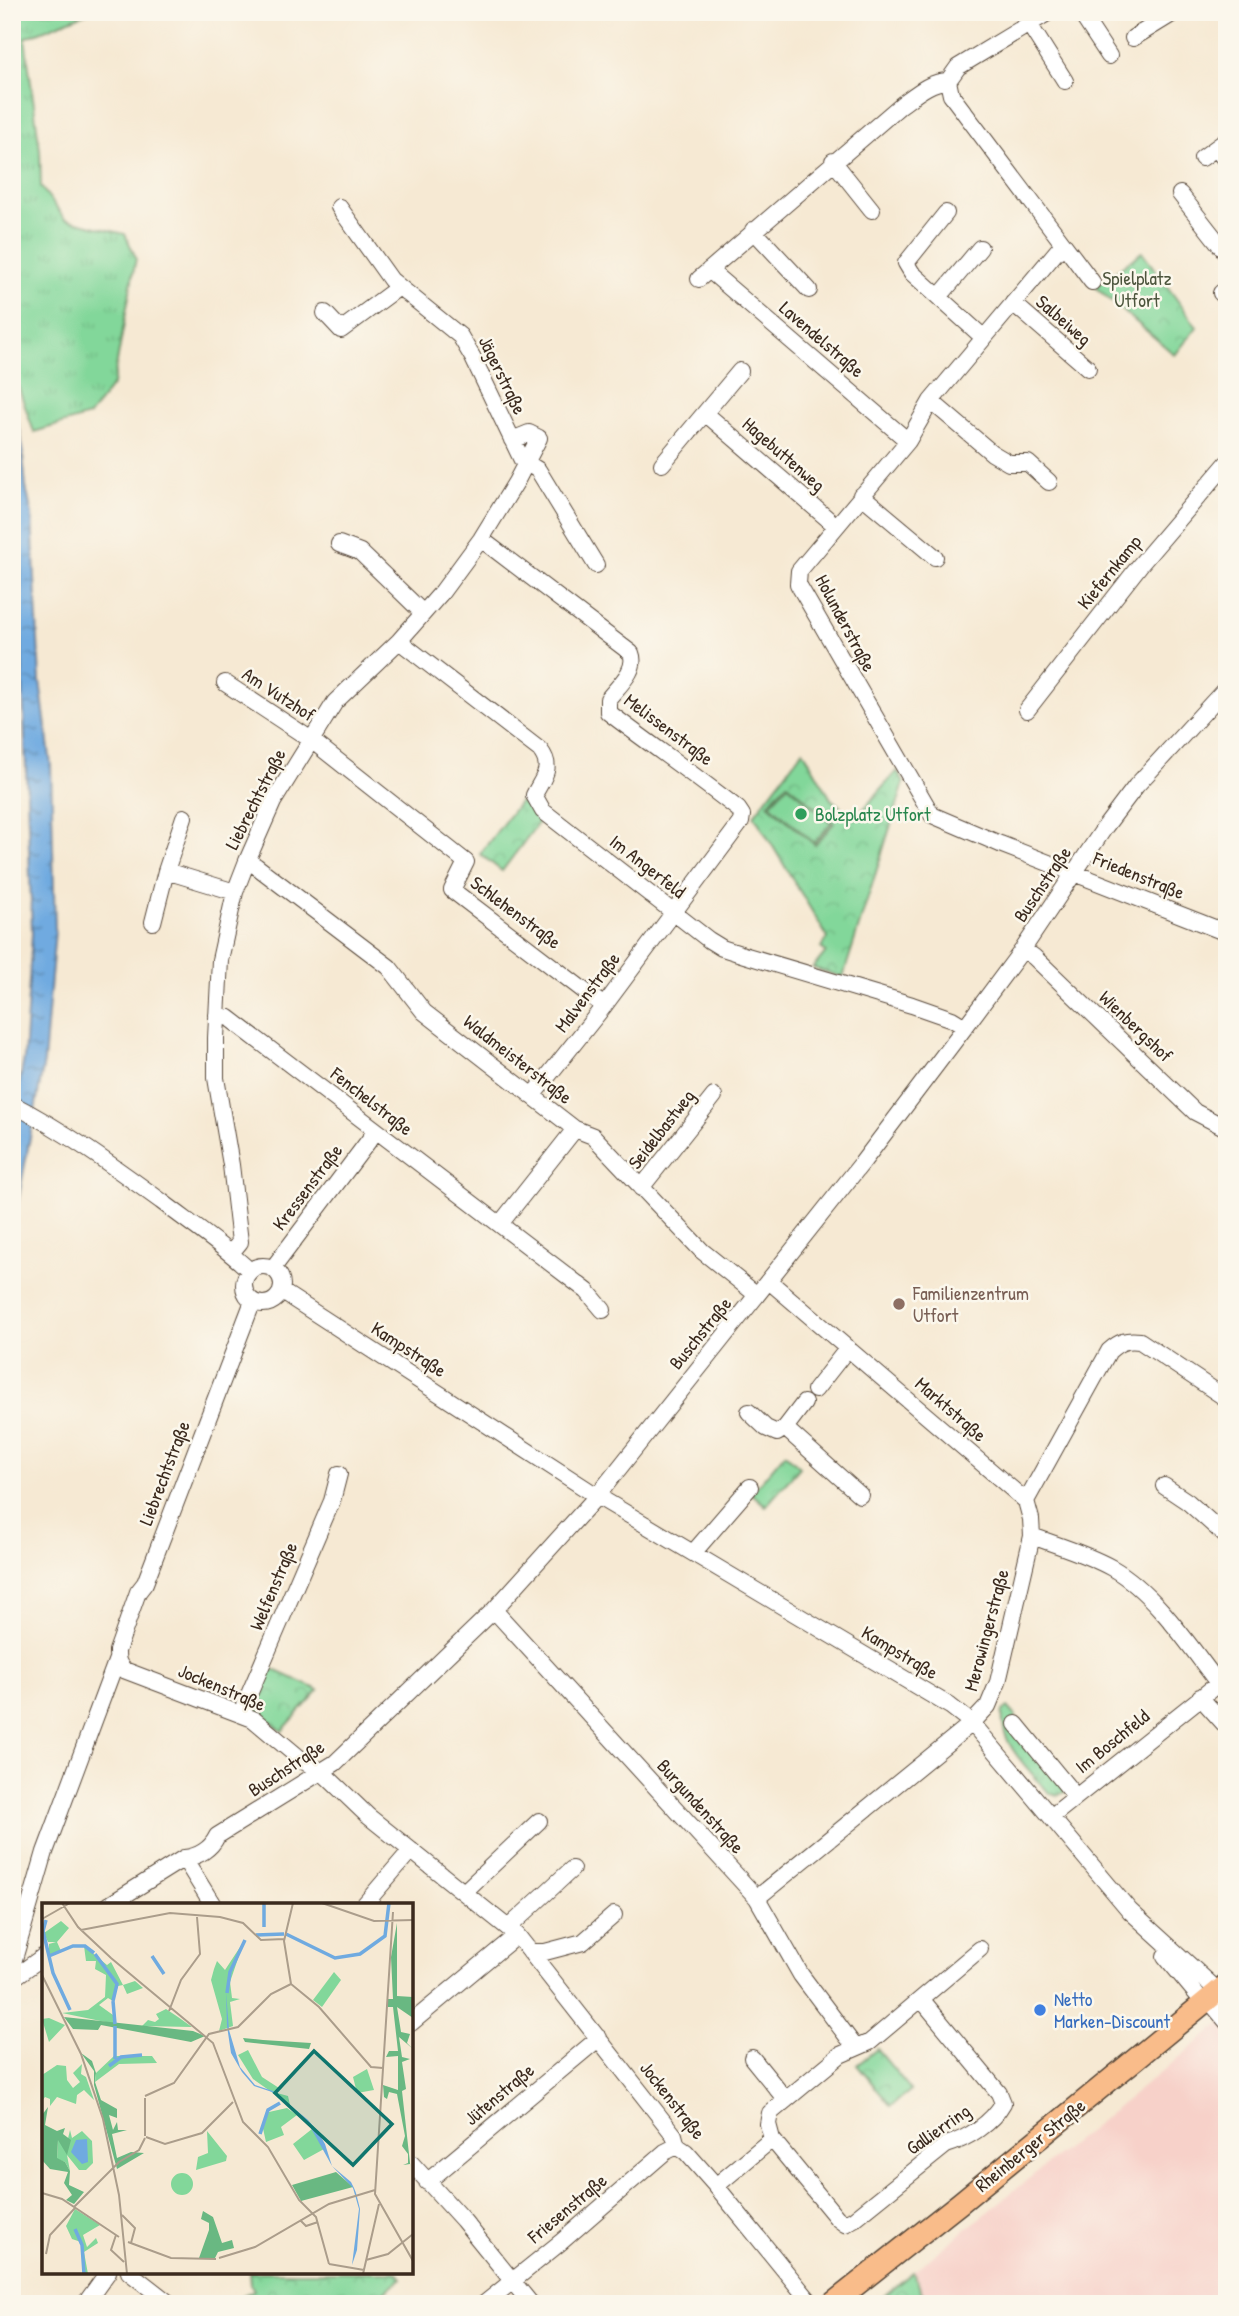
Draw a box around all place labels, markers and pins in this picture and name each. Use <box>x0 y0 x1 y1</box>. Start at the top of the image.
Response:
place label: Bolzplatz Utfort <box>815 801 931 827</box>
marker: Bolzplatz Utfort <box>793 806 809 822</box>
place label: Familienzentrum Utfort <box>912 1280 1029 1328</box>
marker: Familienzentrum Utfort <box>891 1296 907 1312</box>
place label: Netto Marken-Discount <box>1054 1986 1171 2034</box>
marker: Netto Marken-Discount <box>1032 2002 1048 2018</box>

